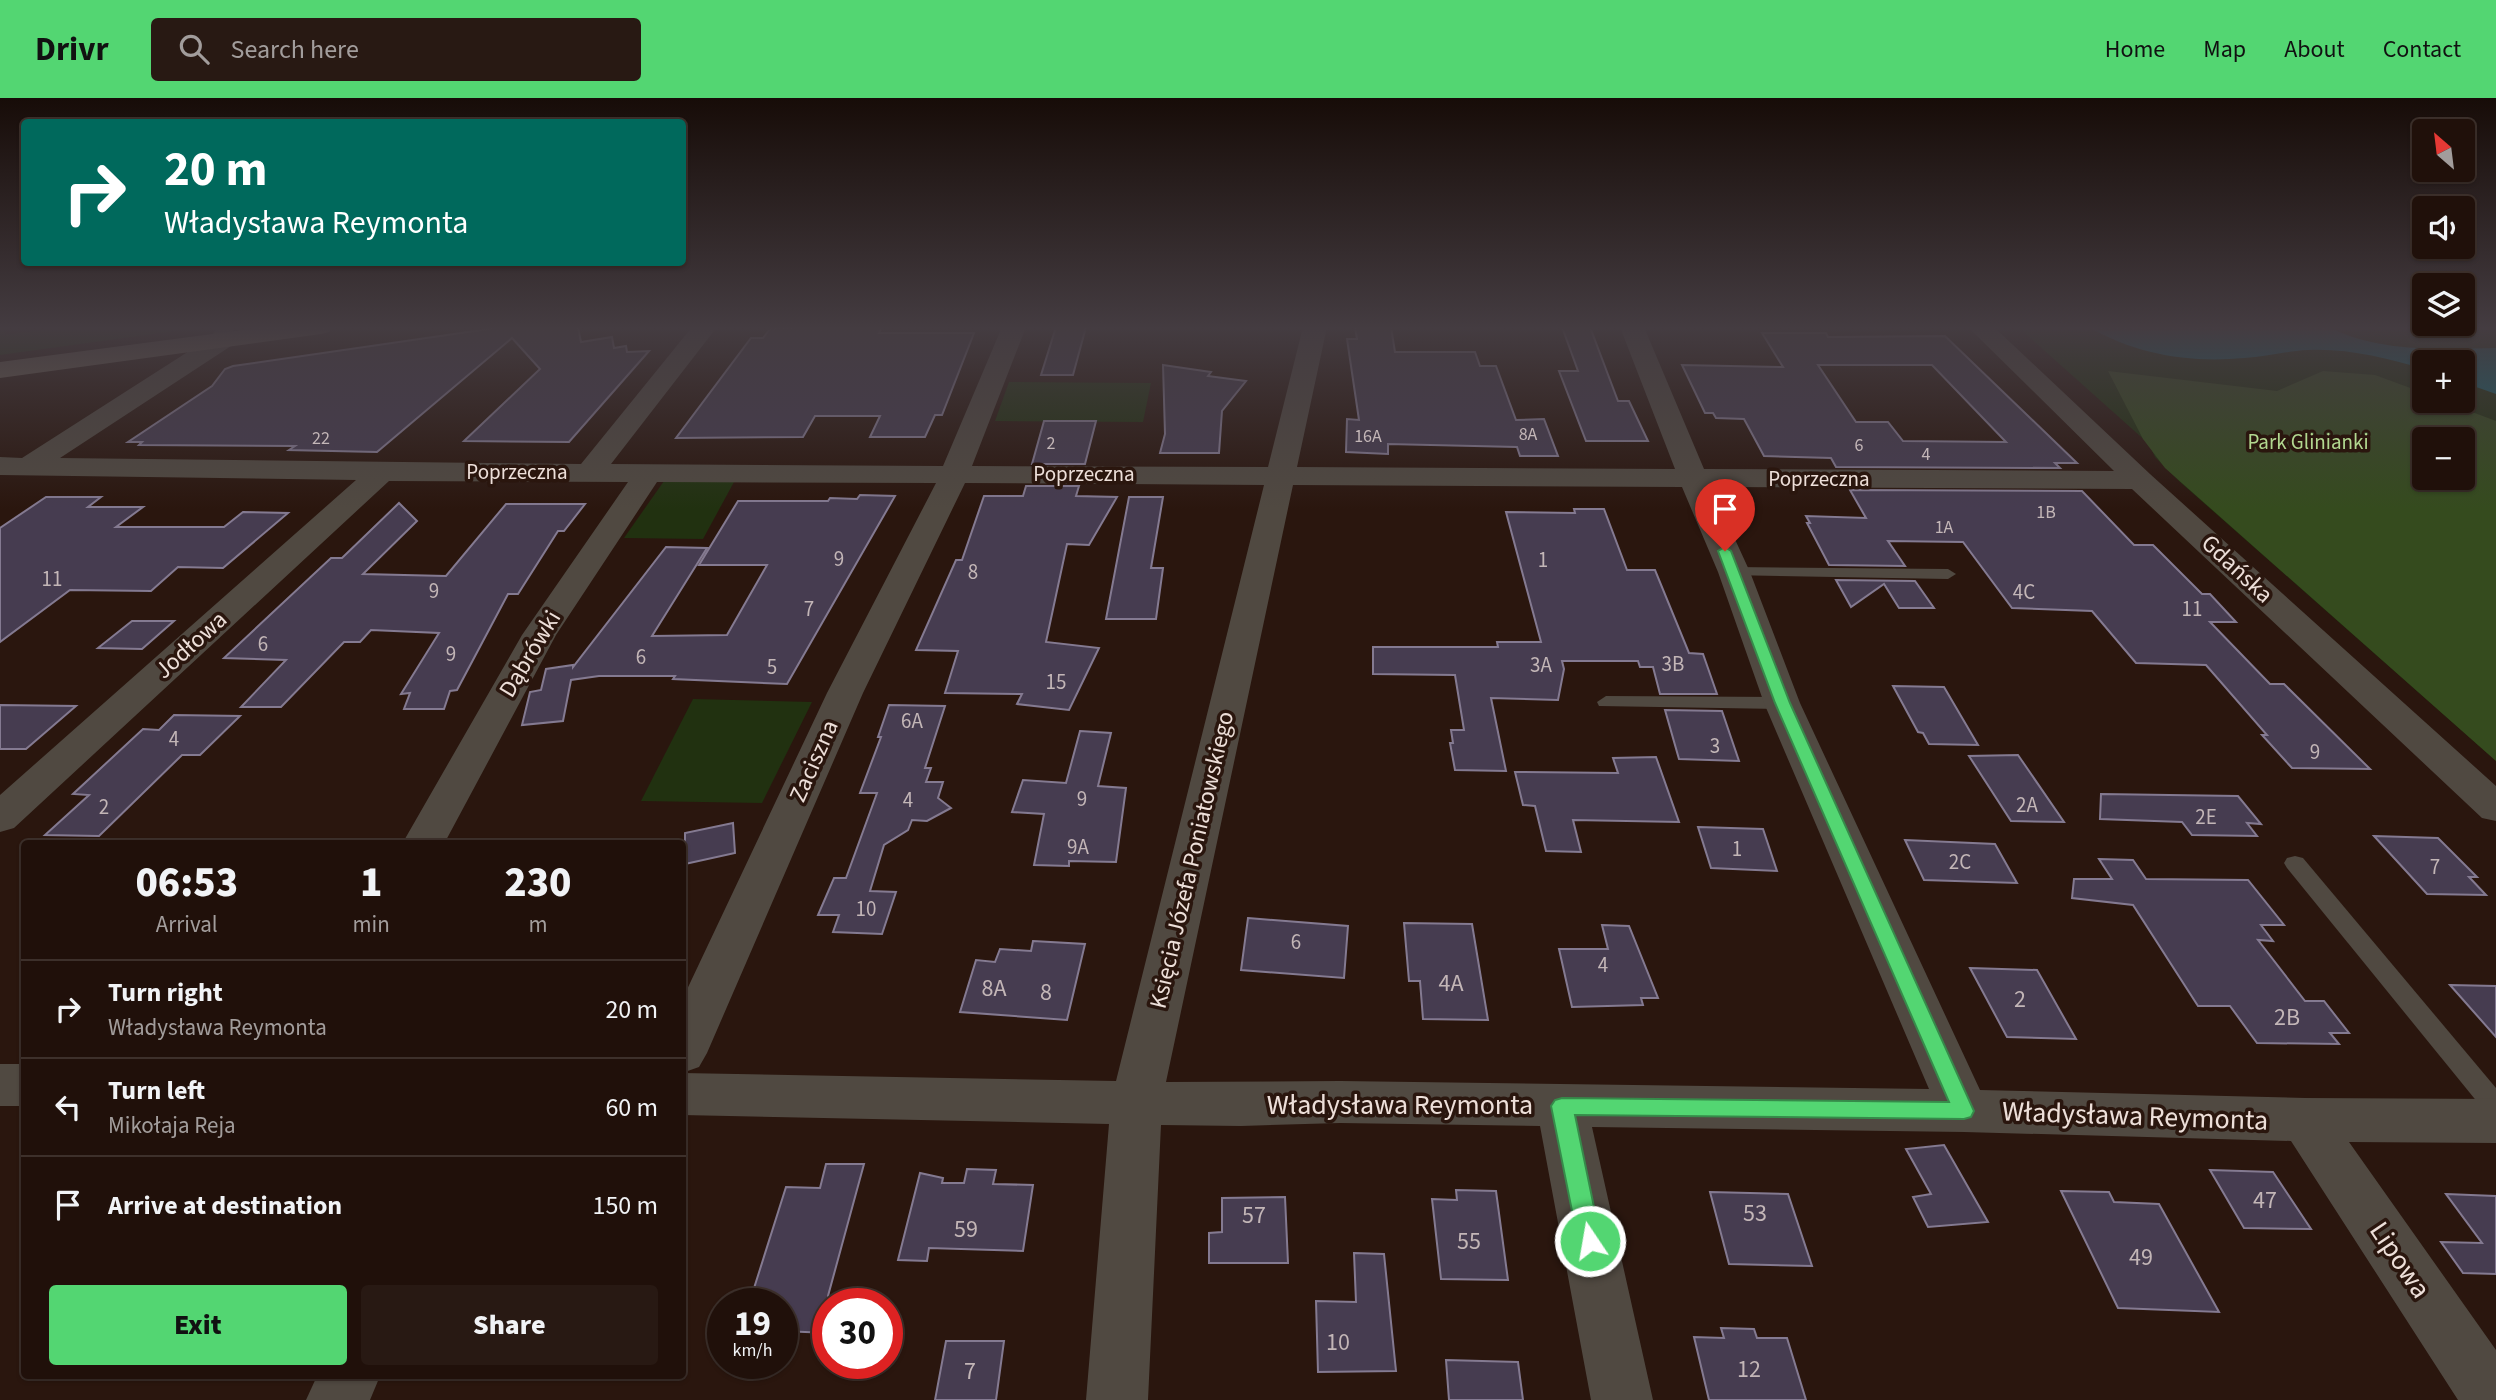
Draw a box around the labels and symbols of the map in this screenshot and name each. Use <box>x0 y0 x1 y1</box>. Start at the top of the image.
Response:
north arrow <box>2412 119 2474 182</box>
house number: 8A <box>1519 422 1538 447</box>
house number: 16A <box>1354 424 1382 449</box>
house number: 22 <box>312 426 330 451</box>
park label: Park Glinianki <box>2247 427 2369 457</box>
house number: 2 <box>1047 431 1056 456</box>
house number: 6 <box>1855 433 1864 458</box>
house number: 4 <box>1922 442 1931 467</box>
street label: Poprzeczna <box>466 457 568 487</box>
street label: Poprzeczna <box>1033 459 1135 489</box>
street label: Poprzeczna <box>1768 464 1870 494</box>
pin <box>1695 479 1755 551</box>
house number: 1B <box>2036 500 2056 525</box>
house number: 1A <box>1935 515 1954 540</box>
street label: Gdańska <box>2193 526 2281 612</box>
house number: 9 <box>834 544 844 574</box>
house number: 1 <box>1538 545 1548 575</box>
house number: 8 <box>968 557 978 587</box>
house number: 11 <box>42 564 62 594</box>
house number: 9 <box>429 576 439 606</box>
house number: 4C <box>2013 577 2035 607</box>
house number: 7 <box>804 594 814 624</box>
house number: 11 <box>2182 594 2202 624</box>
street label: Jodłowa <box>147 603 235 687</box>
street label: Dąbrówki <box>490 604 570 704</box>
house number: 6 <box>258 629 268 659</box>
house number: 9 <box>446 639 456 669</box>
house number: 6 <box>636 642 646 672</box>
house number: 3B <box>1662 649 1684 679</box>
house number: 3A <box>1530 650 1553 680</box>
house number: 5 <box>767 652 777 682</box>
house number: 15 <box>1046 667 1066 697</box>
house number: 6A <box>901 706 924 736</box>
street label: Księcia Józefa Poniatowskiego <box>1141 708 1243 1012</box>
street label: Zaciszna <box>780 714 848 808</box>
house number: 4 <box>169 724 179 754</box>
house number: 3 <box>1710 731 1720 761</box>
house number: 9 <box>2310 737 2320 767</box>
house number: 9 <box>1077 784 1087 814</box>
house number: 4 <box>903 785 913 815</box>
house number: 2A <box>2016 790 2039 820</box>
house number: 2 <box>99 792 109 822</box>
house number: 2E <box>2195 802 2217 832</box>
house number: 9A <box>1067 832 1090 862</box>
house number: 1 <box>1732 834 1742 864</box>
house number: 2C <box>1949 847 1971 877</box>
house number: 7 <box>2430 852 2440 882</box>
house number: 10 <box>856 894 876 924</box>
house number: 6 <box>1291 927 1301 957</box>
house number: 4 <box>1598 950 1608 980</box>
house number: 4A <box>1439 966 1463 1001</box>
house number: 8A <box>982 971 1006 1006</box>
house number: 8 <box>1040 975 1052 1010</box>
house number: 2 <box>2014 982 2026 1017</box>
house number: 2B <box>2274 1000 2300 1035</box>
street label: Władysława Reymonta <box>1267 1085 1533 1125</box>
street label: Władysława Reymonta <box>2001 1091 2269 1141</box>
house number: 47 <box>2253 1183 2277 1218</box>
house number: 53 <box>1743 1196 1767 1231</box>
house number: 57 <box>1242 1198 1266 1233</box>
position arrow <box>1553 1204 1627 1278</box>
house number: 59 <box>954 1212 978 1247</box>
street label: Lipowa <box>2360 1214 2440 1306</box>
house number: 55 <box>1457 1224 1481 1259</box>
house number: 49 <box>2129 1240 2153 1275</box>
speed limit sign: 30 <box>812 1288 903 1379</box>
house number: 10 <box>1326 1325 1350 1360</box>
house number: 12 <box>1737 1352 1761 1387</box>
house number: 7 <box>964 1354 976 1389</box>

